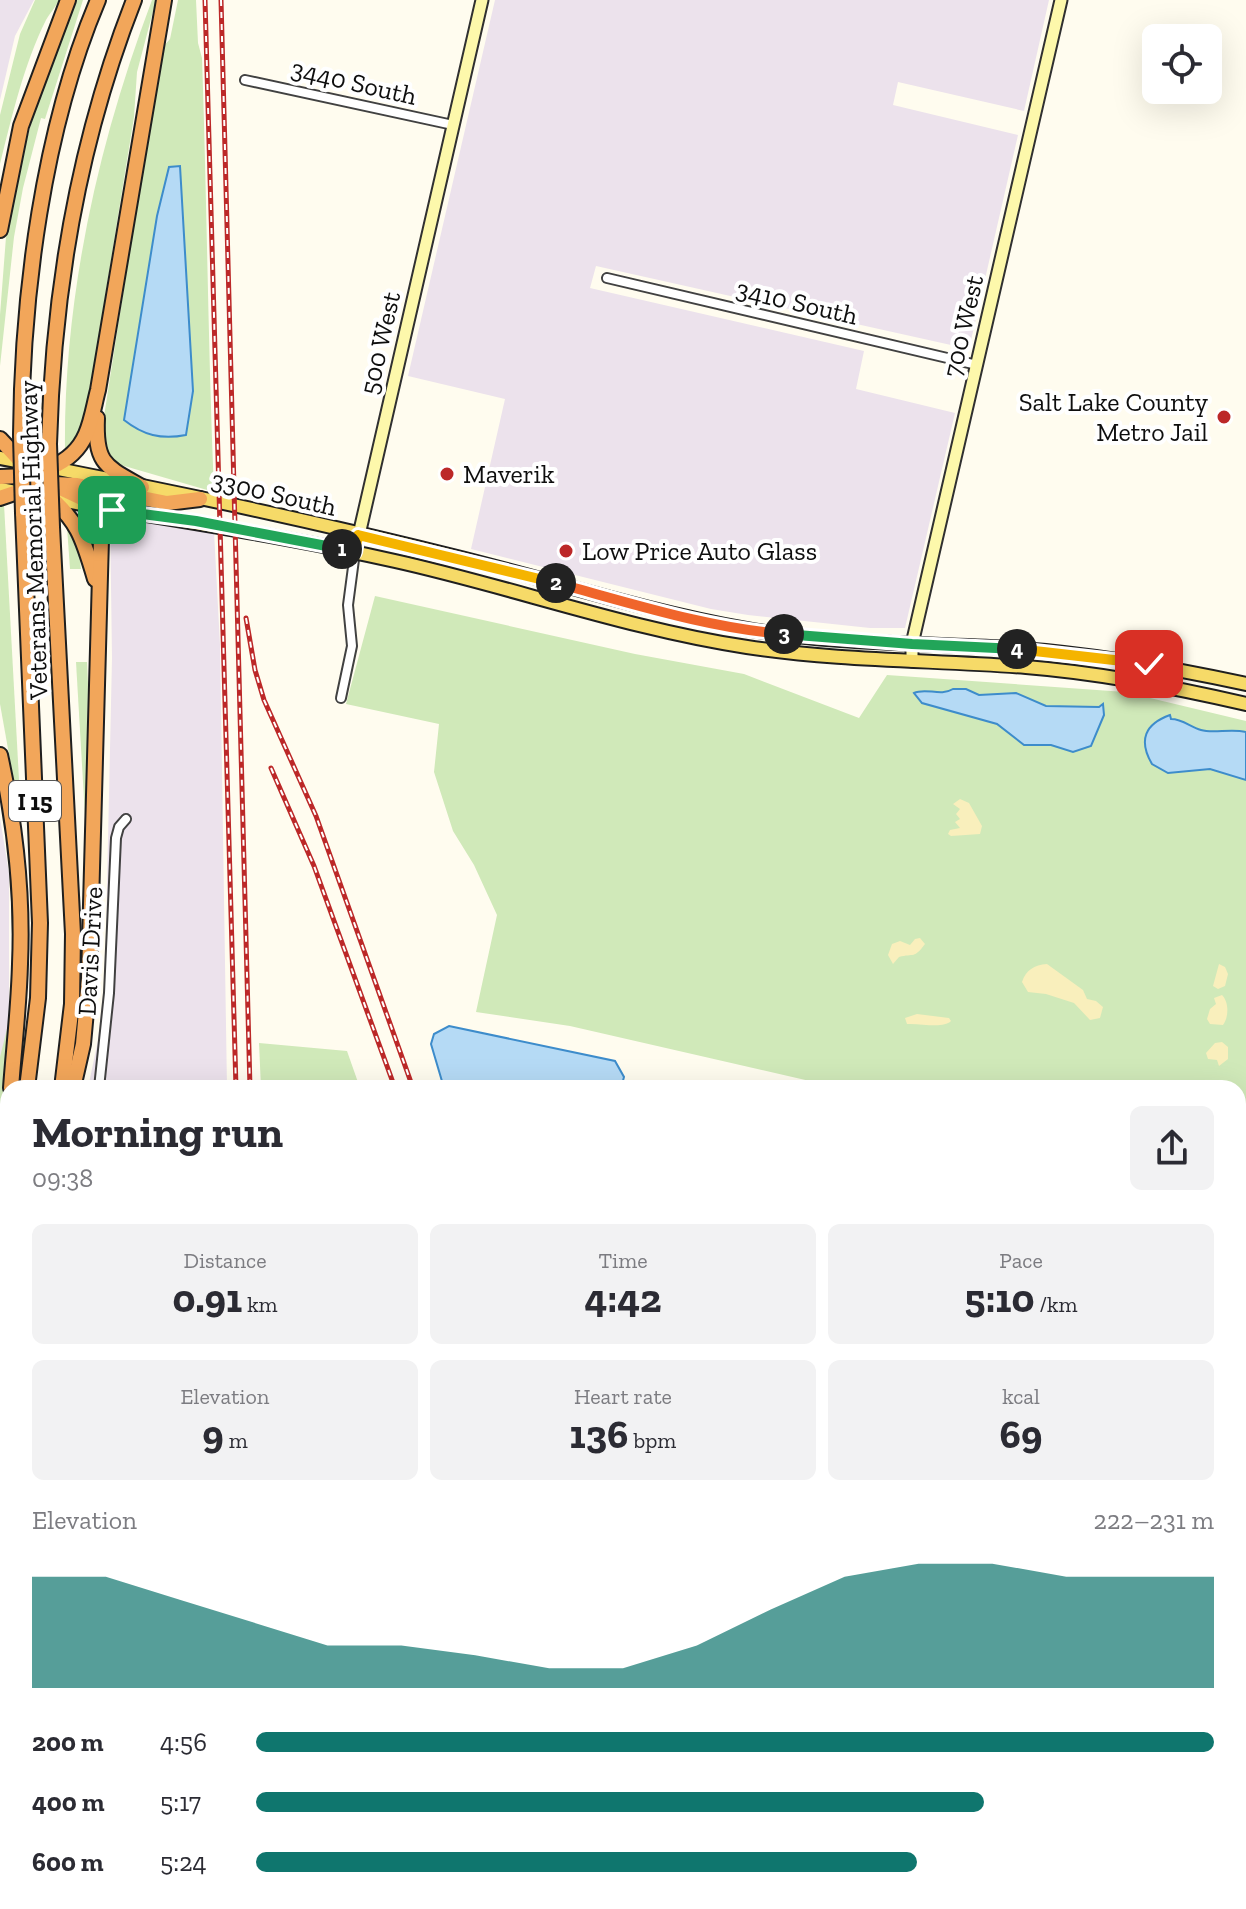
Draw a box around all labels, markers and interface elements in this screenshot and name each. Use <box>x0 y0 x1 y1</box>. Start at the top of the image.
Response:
map controls <box>1142 24 1222 104</box>
button: locate <box>1142 24 1222 104</box>
street label: 3440 South <box>288 52 420 112</box>
street label: 700 West <box>936 272 990 380</box>
street label: 3410 South <box>733 273 861 332</box>
street label: 500 West <box>353 288 407 398</box>
street label: Veterans Memorial Highway <box>11 379 55 701</box>
place label: Salt Lake County Metro Jail <box>1019 386 1209 448</box>
marker: Salt Lake County Metro Jail <box>1215 408 1233 426</box>
place label: Maverik <box>463 458 555 490</box>
street label: 3300 South <box>208 463 340 523</box>
marker: Maverik <box>438 465 456 483</box>
pin <box>78 476 146 544</box>
icon: arrive <box>90 488 134 532</box>
pin: 1 <box>322 529 362 569</box>
text: 1 <box>338 535 346 562</box>
place label: Low Price Auto Glass <box>582 535 817 567</box>
marker: Low Price Auto Glass <box>557 542 575 560</box>
pin: 2 <box>536 563 576 603</box>
text: 2 <box>550 569 562 596</box>
pin: 3 <box>764 614 804 654</box>
text: 3 <box>778 620 790 647</box>
pin: 4 <box>997 629 1037 669</box>
pin <box>1115 630 1183 698</box>
text: 4 <box>1011 635 1023 662</box>
icon: check <box>1127 642 1171 686</box>
road number: I 15 <box>9 781 61 821</box>
street label: Davis Drive <box>71 886 109 1016</box>
text: Morning run <box>32 1105 283 1158</box>
button: share <box>1130 1106 1214 1190</box>
text: 09:38 <box>32 1162 93 1194</box>
text: Distance <box>183 1247 267 1274</box>
text: Time <box>598 1247 648 1274</box>
text: Pace <box>999 1247 1043 1274</box>
text: 0.91 <box>172 1274 242 1322</box>
text: 4:42 <box>585 1274 662 1322</box>
text: 5:10 <box>965 1274 1035 1322</box>
text: km <box>242 1291 278 1318</box>
text: /km <box>1035 1291 1077 1318</box>
text: Elevation <box>181 1383 269 1410</box>
text: Heart rate <box>574 1383 672 1410</box>
text: kcal <box>1002 1383 1040 1410</box>
text: 9 <box>202 1410 224 1458</box>
text: 136 <box>570 1410 629 1458</box>
text: 69 <box>1000 1410 1042 1458</box>
text: m <box>224 1427 248 1454</box>
text: bpm <box>629 1427 676 1454</box>
text: Elevation <box>32 1504 137 1536</box>
text: 222–231 m <box>1094 1504 1214 1536</box>
text: 200 m <box>32 1726 104 1758</box>
text: 4:56 <box>160 1726 207 1758</box>
text: 400 m <box>32 1786 104 1818</box>
text: 5:17 <box>160 1786 201 1818</box>
text: 600 m <box>32 1846 104 1878</box>
text: 5:24 <box>160 1846 207 1878</box>

